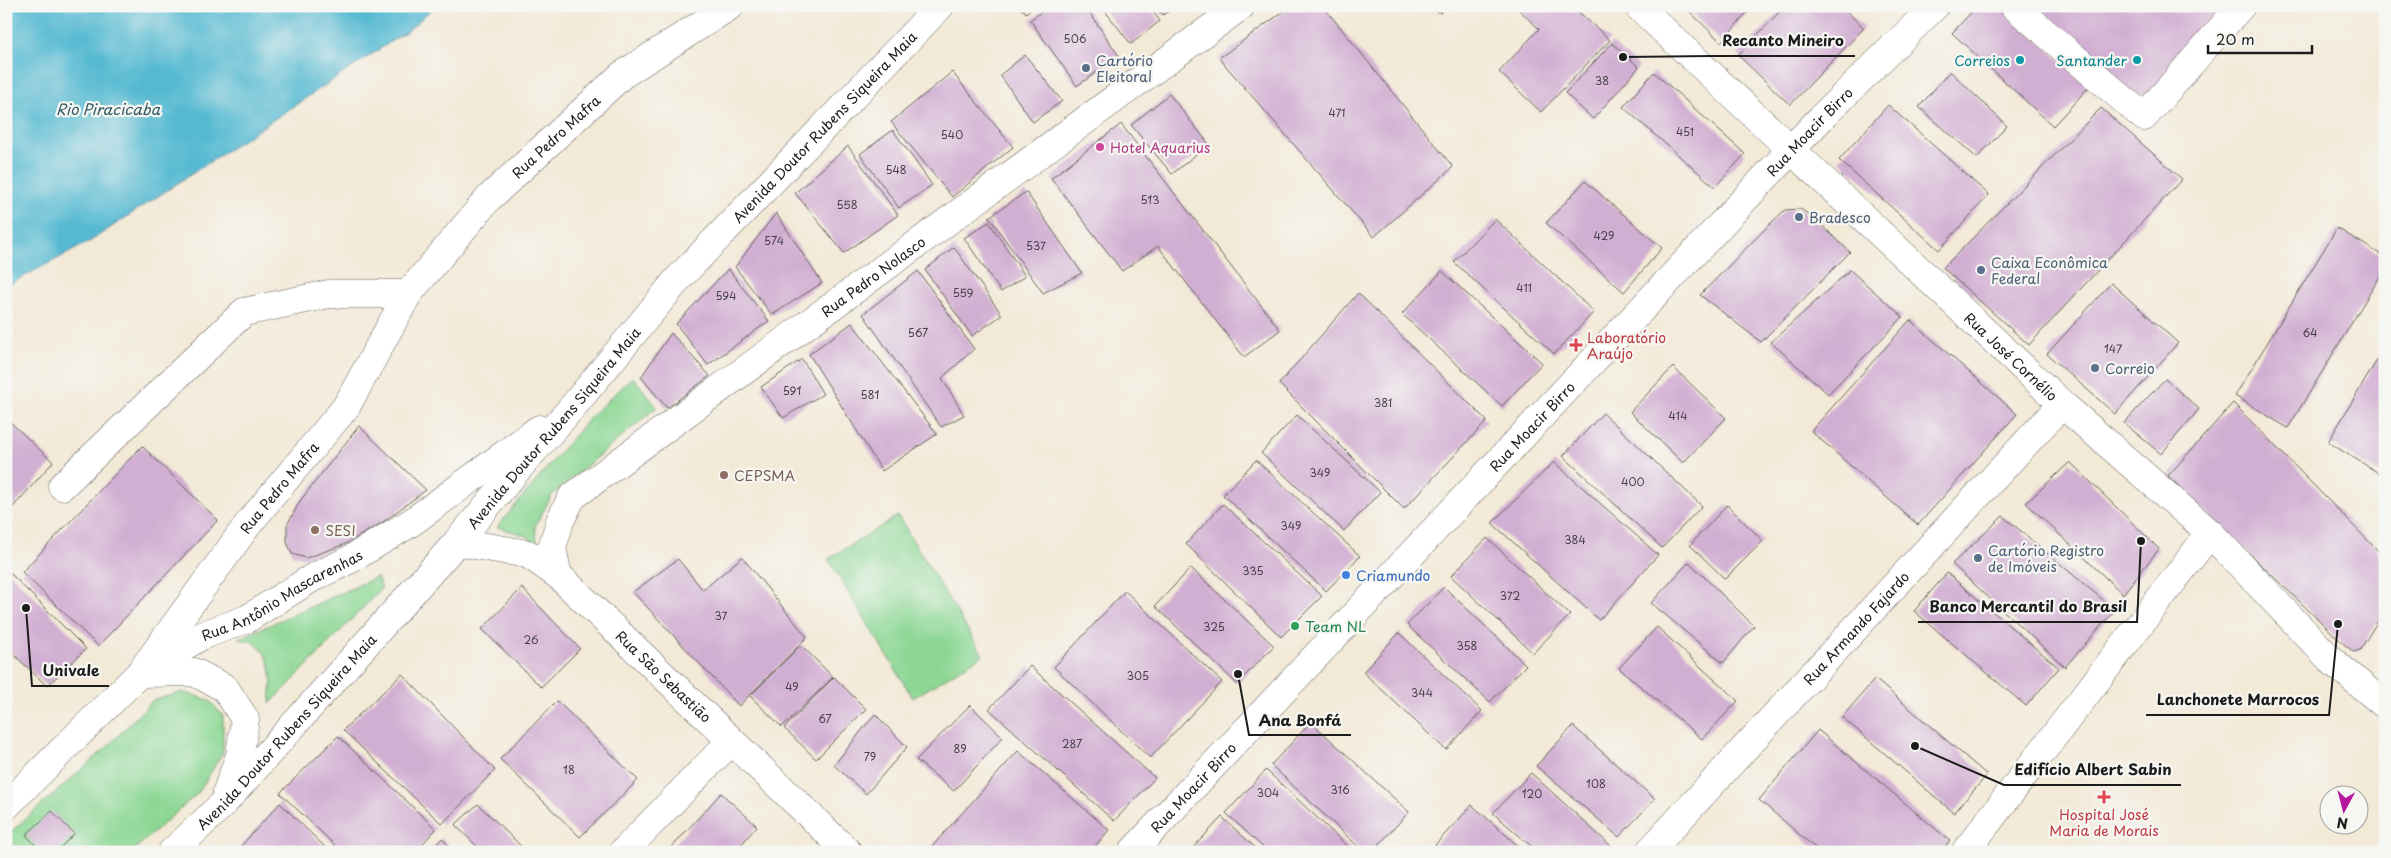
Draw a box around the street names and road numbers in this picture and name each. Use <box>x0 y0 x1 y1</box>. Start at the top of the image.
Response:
street label: Avenida Doutor Rubens Siqueira Maia <box>727 26 922 227</box>
street label: Rua Moacir Birro <box>1761 82 1857 181</box>
street label: Rua Pedro Mafra <box>507 90 605 183</box>
street label: Rua Pedro Nolasco <box>816 231 930 322</box>
street label: Rua José Cornélio <box>1960 307 2063 406</box>
street label: Avenida Doutor Rubens Siqueira Maia <box>462 322 645 533</box>
street label: Rua Moacir Birro <box>1484 376 1579 476</box>
street label: Rua Pedro Mafra <box>234 436 324 538</box>
street label: Rua Antônio Mascarenhas <box>198 544 366 646</box>
street label: Rua Armando Fajardo <box>1798 566 1914 689</box>
street label: Rua São Sebastião <box>611 625 717 727</box>
street label: Avenida Doutor Rubens Siqueira Maia <box>192 629 381 834</box>
street label: Rua Moacir Birro <box>1145 737 1241 837</box>

